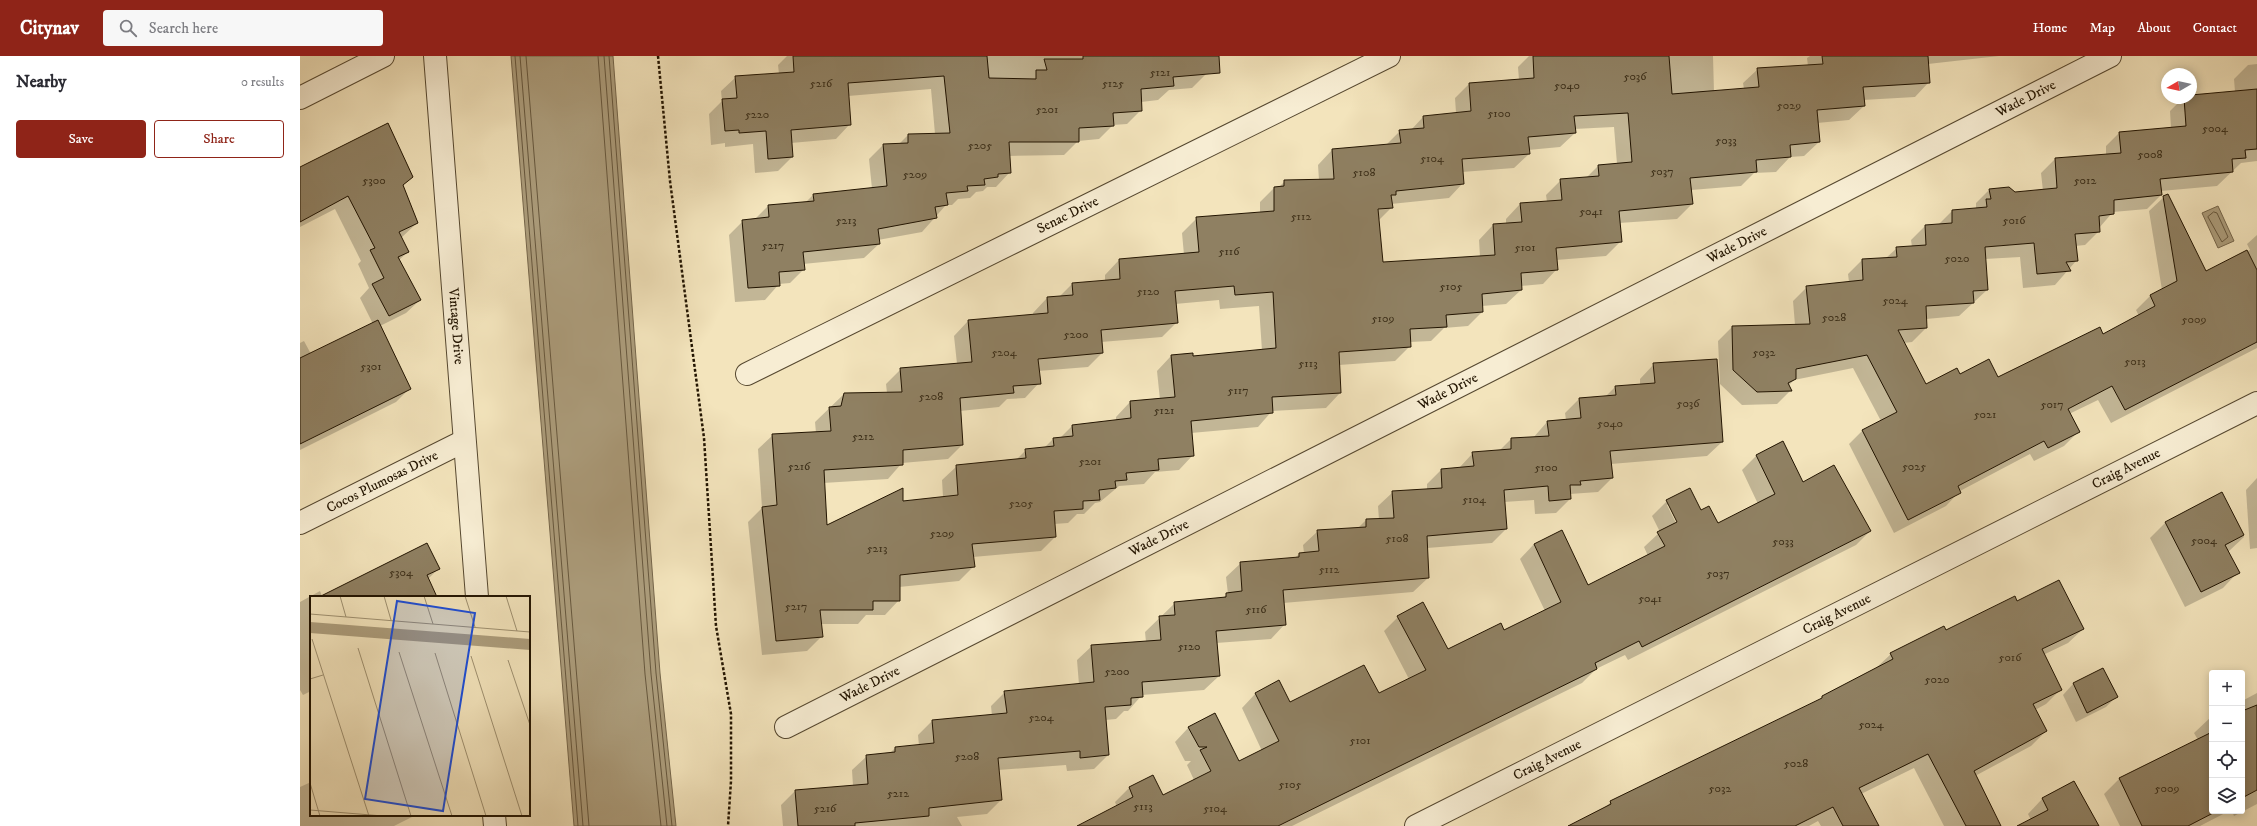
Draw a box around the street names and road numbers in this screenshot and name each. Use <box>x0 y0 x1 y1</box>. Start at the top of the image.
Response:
street label: Wade Drive <box>1992 76 2059 122</box>
street label: Senac Drive <box>1034 192 1102 238</box>
street label: Wade Drive <box>1703 222 1770 268</box>
street label: Vintage Drive <box>444 286 468 365</box>
street label: Wade Drive <box>1414 369 1481 415</box>
street label: Craig Avenue <box>2089 444 2164 493</box>
street label: Cocos Plumosas Drive <box>323 446 441 517</box>
street label: Wade Drive <box>1125 515 1192 561</box>
street label: Craig Avenue <box>1800 590 1874 639</box>
street label: Wade Drive <box>836 662 903 708</box>
street label: Craig Avenue <box>1510 735 1585 785</box>

